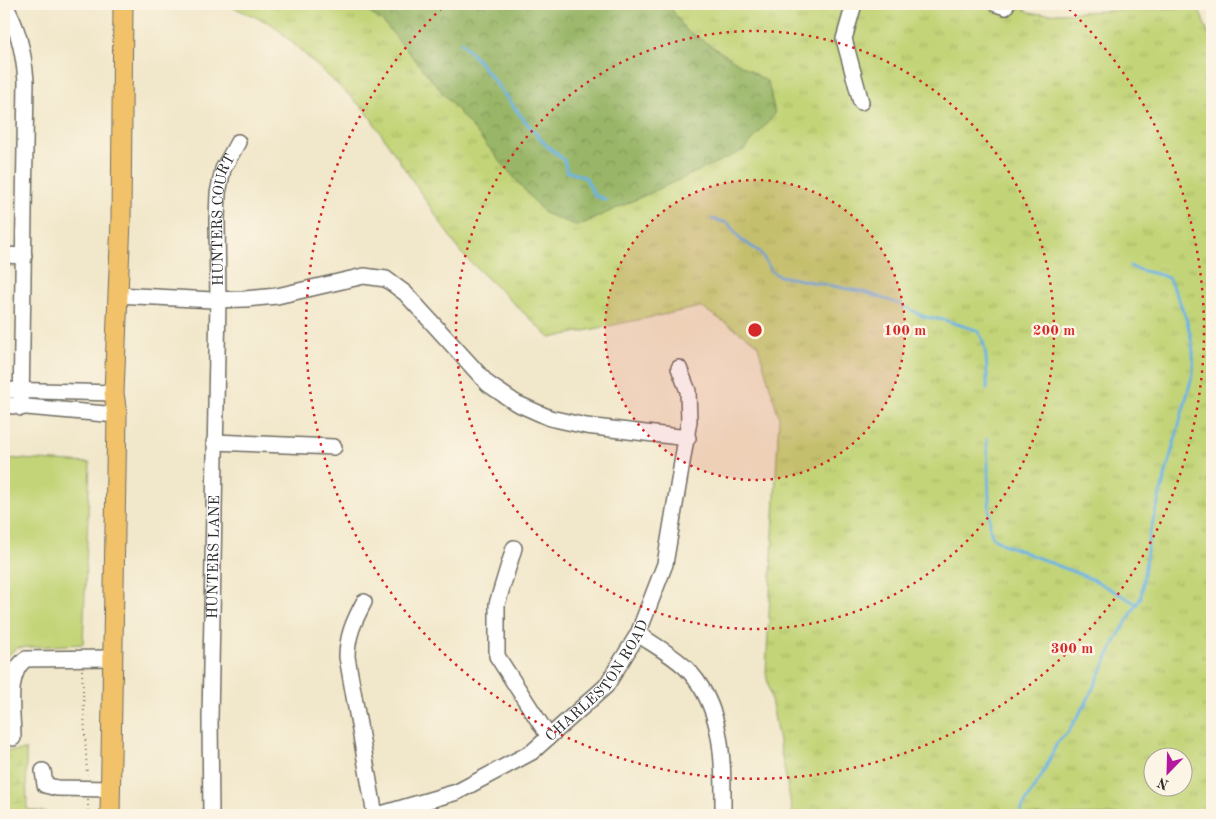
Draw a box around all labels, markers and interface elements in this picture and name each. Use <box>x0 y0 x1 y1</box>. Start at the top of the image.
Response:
street label: HUNTERS COURT <box>211 152 239 286</box>
centre of rings <box>746 321 764 339</box>
text: 100 m <box>884 324 926 339</box>
text: 200 m <box>1033 324 1075 339</box>
street label: HUNTERS LANE <box>206 495 223 619</box>
street label: CHARLESTON ROAD <box>543 618 652 745</box>
text: 300 m <box>1051 642 1093 657</box>
north arrow <box>1144 746 1194 796</box>
text: N <box>1155 774 1171 792</box>

